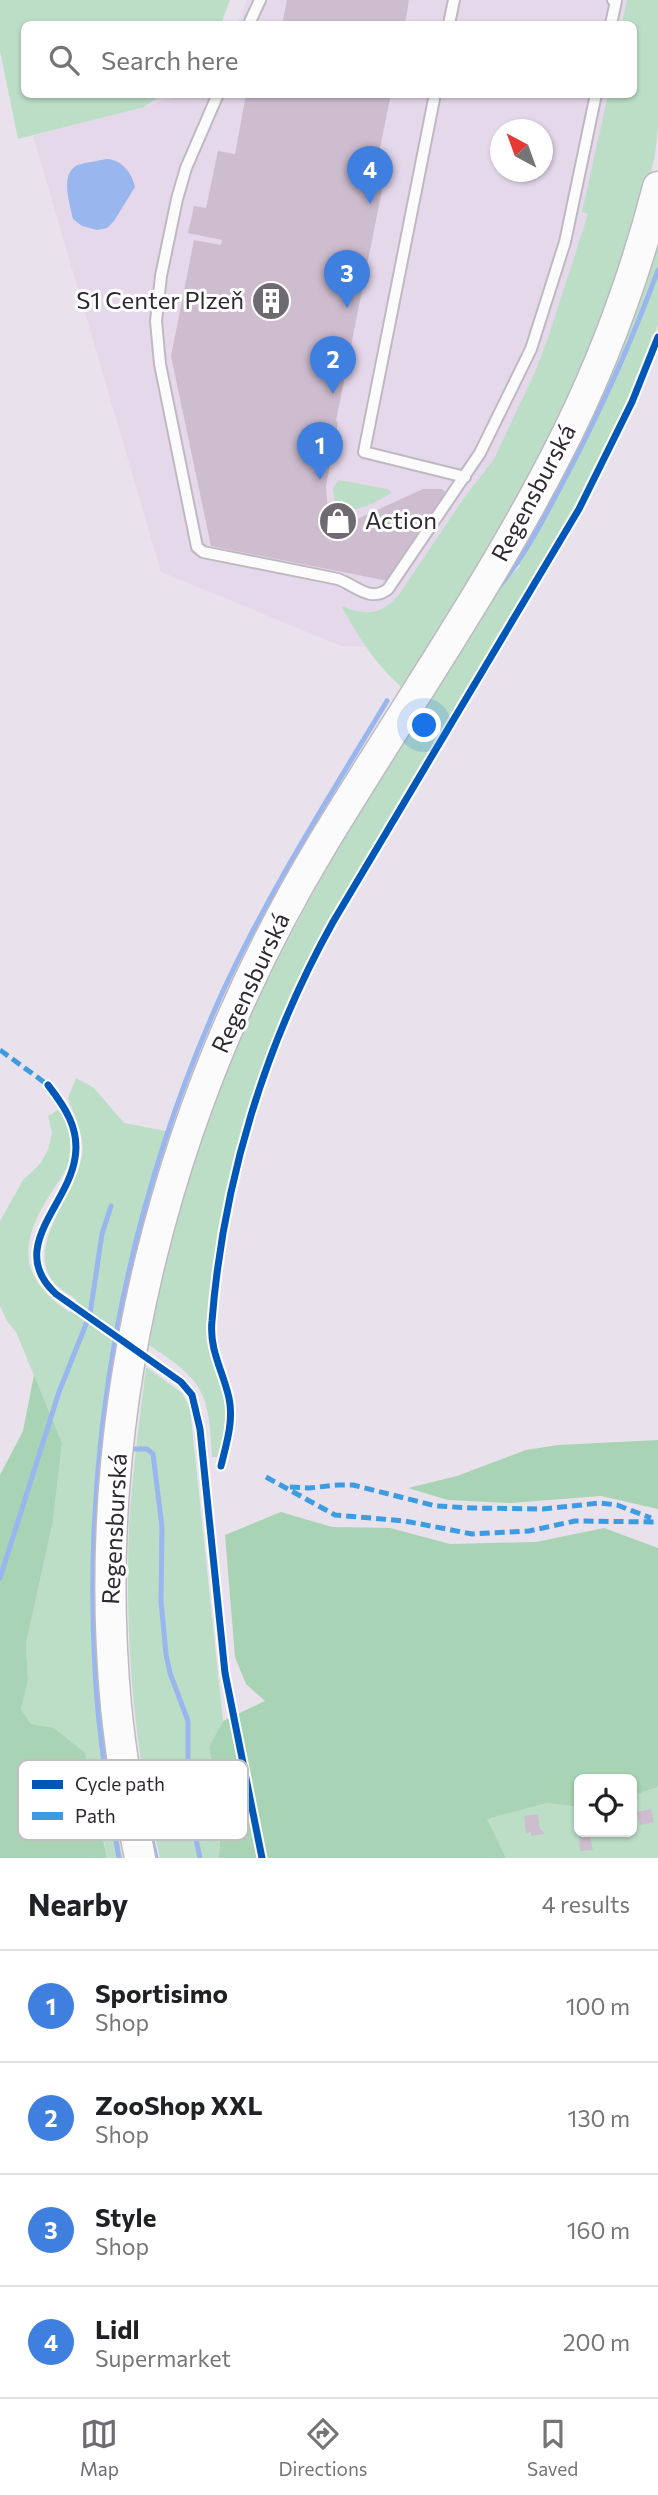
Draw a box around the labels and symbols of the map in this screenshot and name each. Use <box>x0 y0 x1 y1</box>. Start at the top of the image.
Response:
north arrow <box>490 119 553 182</box>
pin: 4 <box>347 146 393 204</box>
pin: 3 <box>324 250 370 308</box>
building icon: S1 Center Plzeň <box>250 280 292 322</box>
place label: S1 Center Plzeň <box>76 285 244 314</box>
pin: 2 <box>310 336 356 394</box>
street label: Regensburská <box>484 419 581 566</box>
pin: 1 <box>297 422 343 480</box>
shop icon: Action <box>317 500 359 542</box>
place label: Action <box>365 505 437 534</box>
your location <box>407 708 441 742</box>
street label: Regensburská <box>205 908 295 1057</box>
street label: Regensburská <box>95 1453 132 1605</box>
legend <box>18 1760 248 1840</box>
text: Cycle path <box>75 1772 165 1795</box>
text: Path <box>75 1804 116 1827</box>

